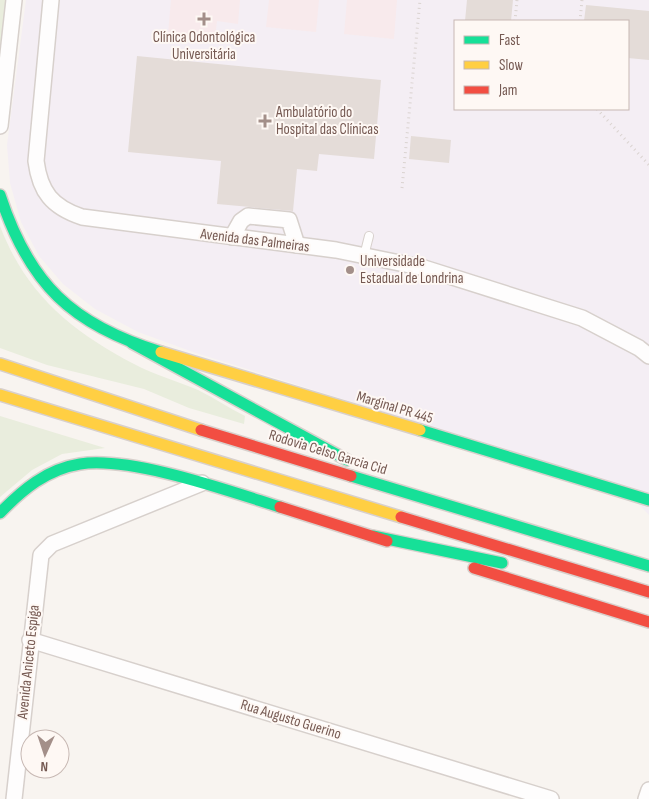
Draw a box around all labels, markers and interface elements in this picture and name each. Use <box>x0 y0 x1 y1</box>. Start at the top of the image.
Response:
marker: Clínica Odontológica Universitária <box>197 12 211 26</box>
legend <box>454 20 629 110</box>
place label: Clínica Odontológica Universitária <box>153 28 255 64</box>
text: Fast <box>499 31 521 50</box>
text: Slow <box>499 56 523 75</box>
text: Jam <box>498 81 517 100</box>
place label: Ambulatório do Hospital das Clínicas <box>275 103 379 139</box>
marker: Ambulatório do Hospital das Clínicas <box>258 114 272 128</box>
street label: Avenida das Palmeiras <box>198 224 311 257</box>
place label: Universidade Estadual de Londrina <box>360 252 464 288</box>
marker: Universidade Estadual de Londrina <box>344 264 356 276</box>
street label: Marginal PR 445 <box>354 387 435 428</box>
street label: Rodovia Celso Garcia Cid <box>266 425 389 479</box>
street label: Avenida Aniceto Espiga <box>13 604 44 721</box>
street label: Rua Augusto Guerino <box>238 695 344 744</box>
north arrow <box>20 729 70 779</box>
text: N <box>40 758 49 775</box>

